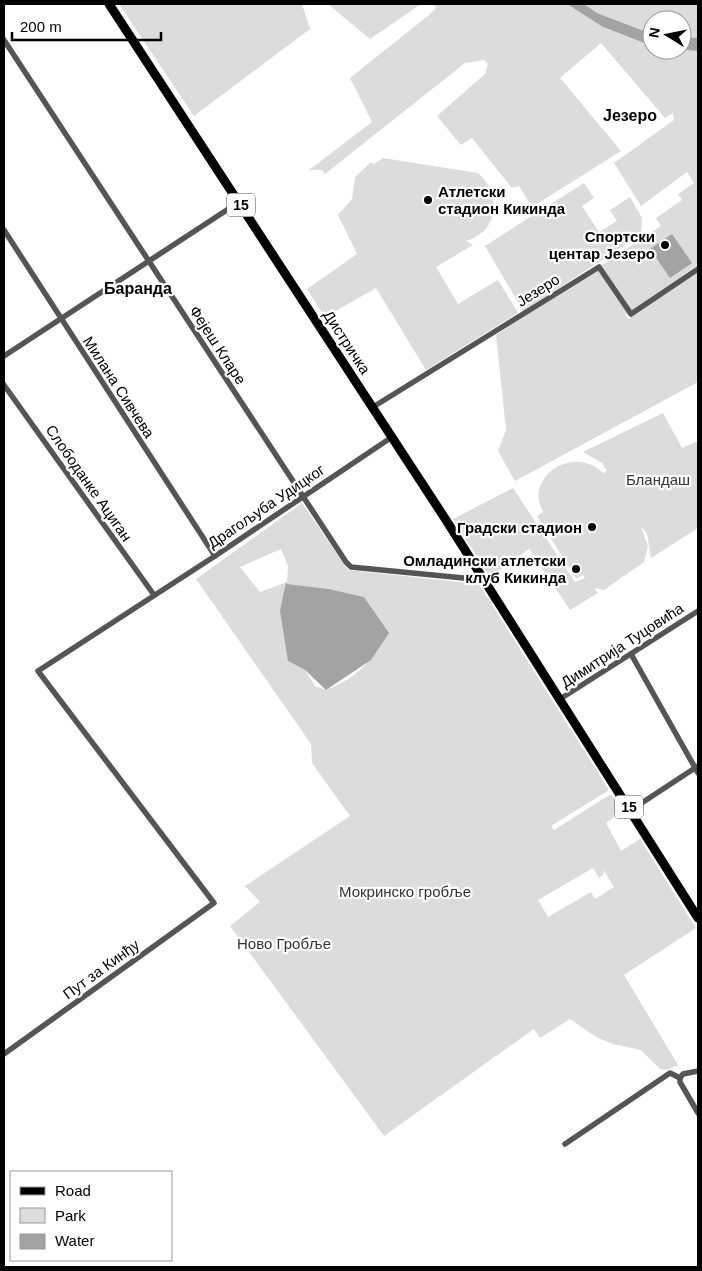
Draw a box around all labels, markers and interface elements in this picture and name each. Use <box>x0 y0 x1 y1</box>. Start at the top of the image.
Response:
scale bar <box>12 10 161 42</box>
north arrow <box>642 10 692 60</box>
text: 200 m <box>20 18 62 35</box>
text: N <box>645 26 663 39</box>
district label: Језеро <box>603 107 657 124</box>
place label: Атлетски стадион Кикинда <box>438 183 566 217</box>
road number: 15 <box>227 194 255 216</box>
marker: Атлетски стадион Кикинда <box>422 194 434 206</box>
place label: Спортски центар Језеро <box>549 228 655 262</box>
marker: Спортски центар Језеро <box>659 239 671 251</box>
street label: Језеро <box>513 270 563 310</box>
district label: Баранда <box>104 280 172 297</box>
street label: Фејеш Кларе <box>186 303 250 387</box>
street label: Дистричка <box>320 307 374 378</box>
street label: Милана Сивчева <box>80 333 159 441</box>
street label: Слободанке Ациган <box>42 422 136 544</box>
street label: Драгољуба Удицког <box>204 460 328 551</box>
park label: Бландаш <box>626 471 690 488</box>
place label: Градски стадион <box>457 519 582 536</box>
marker: Градски стадион <box>586 521 598 533</box>
place label: Омладински атлетски клуб Кикинда <box>403 552 567 586</box>
marker: Омладински атлетски клуб Кикинда <box>570 563 582 575</box>
street label: Димитрија Туцовића <box>558 599 687 691</box>
road number: 15 <box>615 796 643 819</box>
park label: Мокринско гробље <box>339 883 471 900</box>
street label: Пут за Кинђу <box>60 935 143 1002</box>
park label: Ново Гробље <box>237 935 331 952</box>
legend <box>10 1171 172 1261</box>
text: Road <box>55 1182 91 1199</box>
text: Park <box>55 1207 86 1224</box>
text: Water <box>55 1232 94 1249</box>

